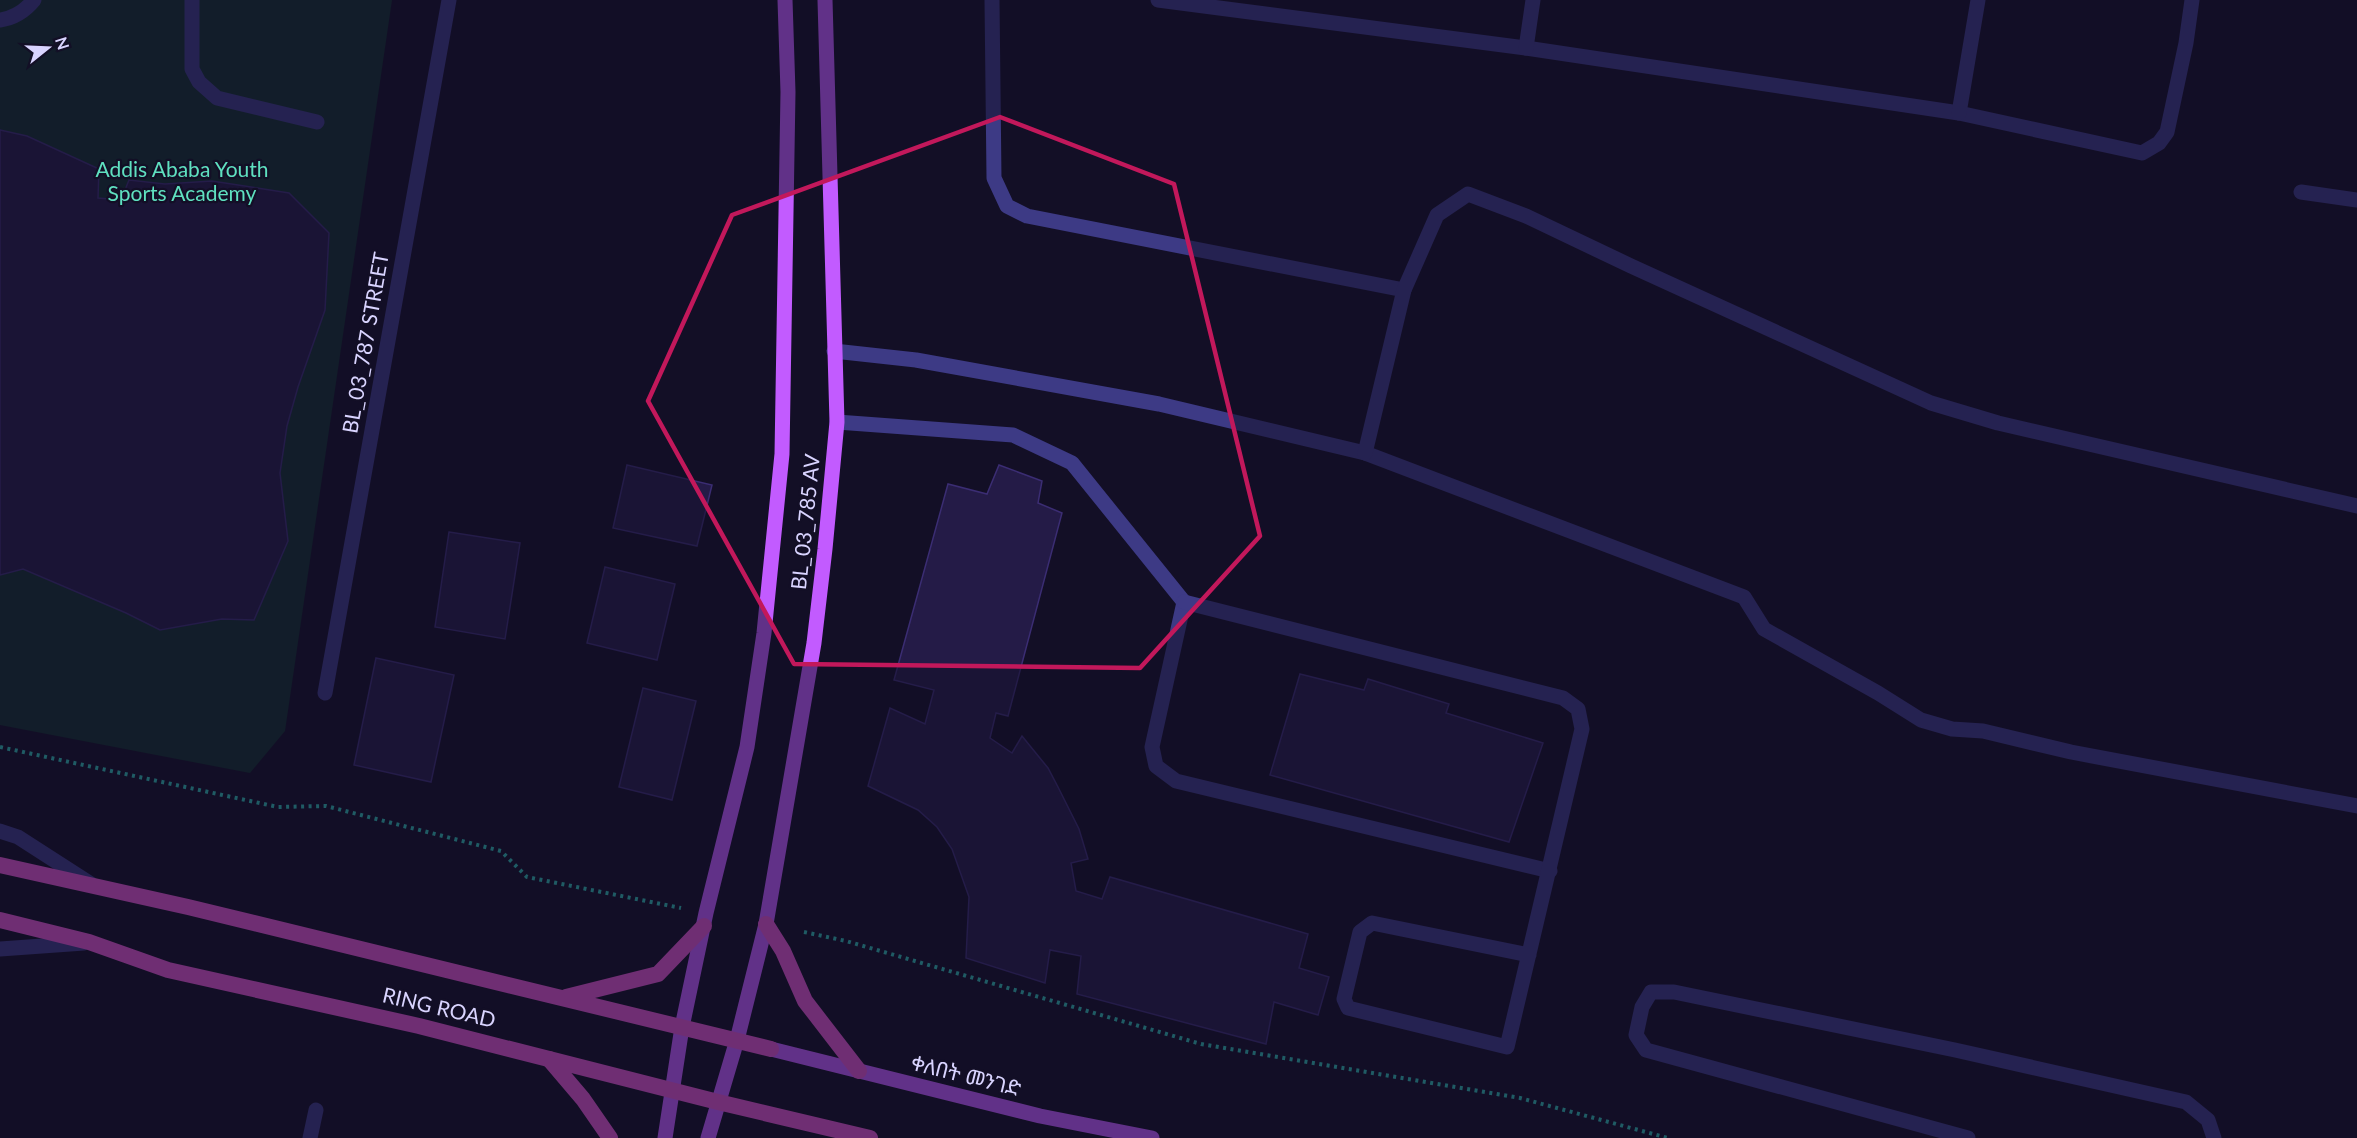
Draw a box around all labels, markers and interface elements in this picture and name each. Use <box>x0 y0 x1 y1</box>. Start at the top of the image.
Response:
north arrow <box>18 18 78 78</box>
text: N <box>52 34 74 52</box>
park label: Addis Ababa Youth Sports Academy <box>95 156 269 205</box>
street label: BL_03_787 STREET <box>336 250 393 435</box>
street label: BL_03_785 AV <box>785 452 824 591</box>
street label: RING ROAD <box>380 981 498 1032</box>
street label: ቀለበት መንገድ <box>909 1049 1024 1100</box>

